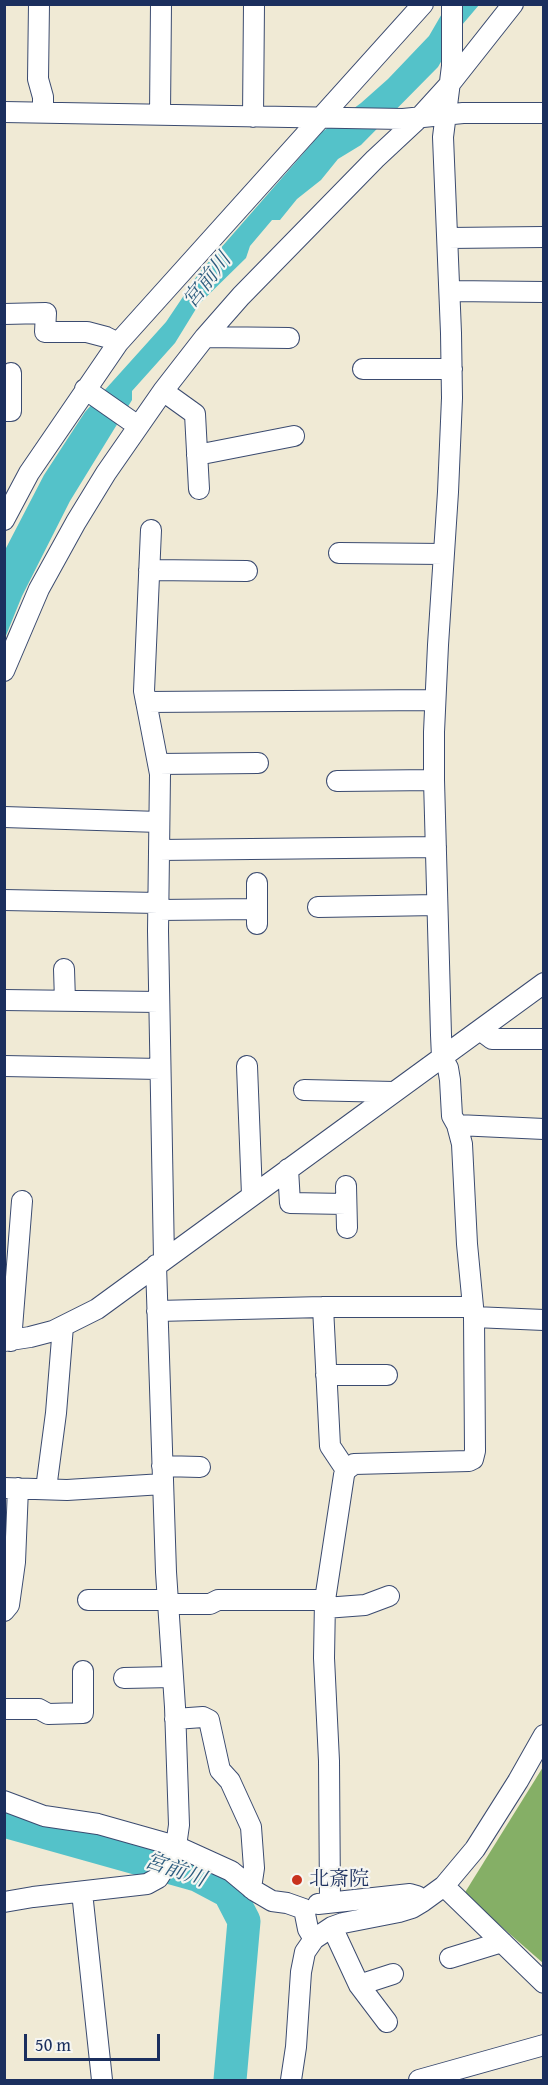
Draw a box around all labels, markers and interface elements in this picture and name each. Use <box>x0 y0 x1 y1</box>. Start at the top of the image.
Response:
water label: 宮前川 <box>179 248 237 314</box>
water label: 宮前川 <box>141 1849 209 1893</box>
place label: 北斎院 <box>309 1868 369 1892</box>
marker: 北斎院 <box>290 1873 304 1887</box>
scale bar <box>27 2022 164 2060</box>
text: 50 m <box>35 2031 71 2058</box>

